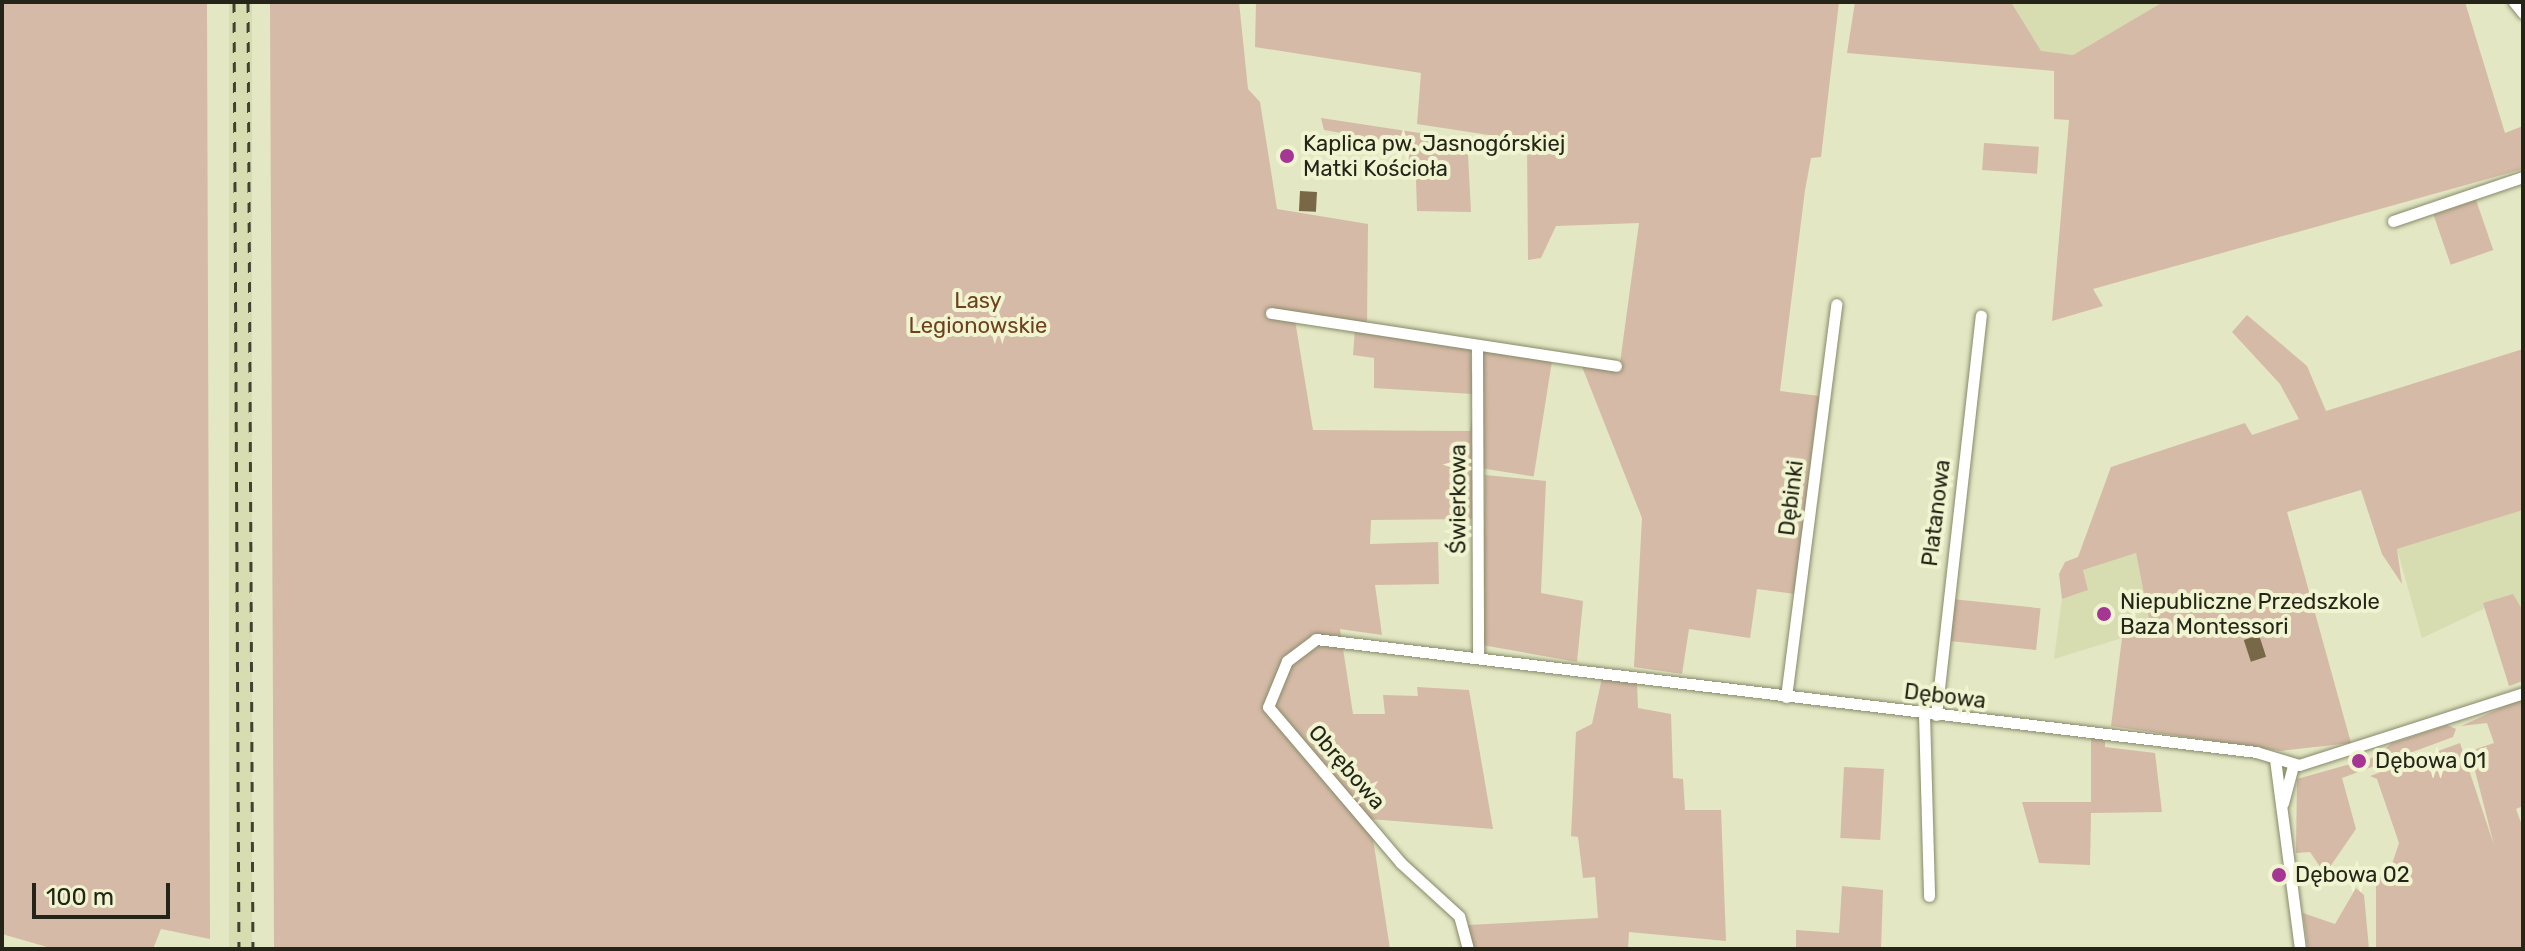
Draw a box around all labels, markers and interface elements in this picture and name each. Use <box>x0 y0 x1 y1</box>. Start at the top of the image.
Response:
place label: Kaplica pw. Jasnogórskiej Matki Kościoła <box>1303 130 1565 182</box>
marker: Kaplica pw. Jasnogórskiej Matki Kościoła <box>1278 147 1296 165</box>
park label: Lasy Legionowskie <box>909 287 1047 338</box>
street label: Świerkowa <box>1445 444 1471 554</box>
street label: Platanowa <box>1916 458 1956 568</box>
street label: Dębinki <box>1773 459 1809 537</box>
place label: Niepubliczne Przedszkole Baza Montessori <box>2120 588 2380 640</box>
marker: Niepubliczne Przedszkole Baza Montessori <box>2095 605 2113 623</box>
street label: Dębowa <box>1903 678 1987 714</box>
street label: Obrębowa <box>1303 719 1391 815</box>
place label: Dębowa 01 <box>2375 748 2486 774</box>
marker: Dębowa 01 <box>2350 752 2368 770</box>
place label: Dębowa 02 <box>2295 862 2410 888</box>
marker: Dębowa 02 <box>2270 866 2288 884</box>
scale bar <box>36 867 174 917</box>
text: 100 m <box>46 883 114 911</box>

